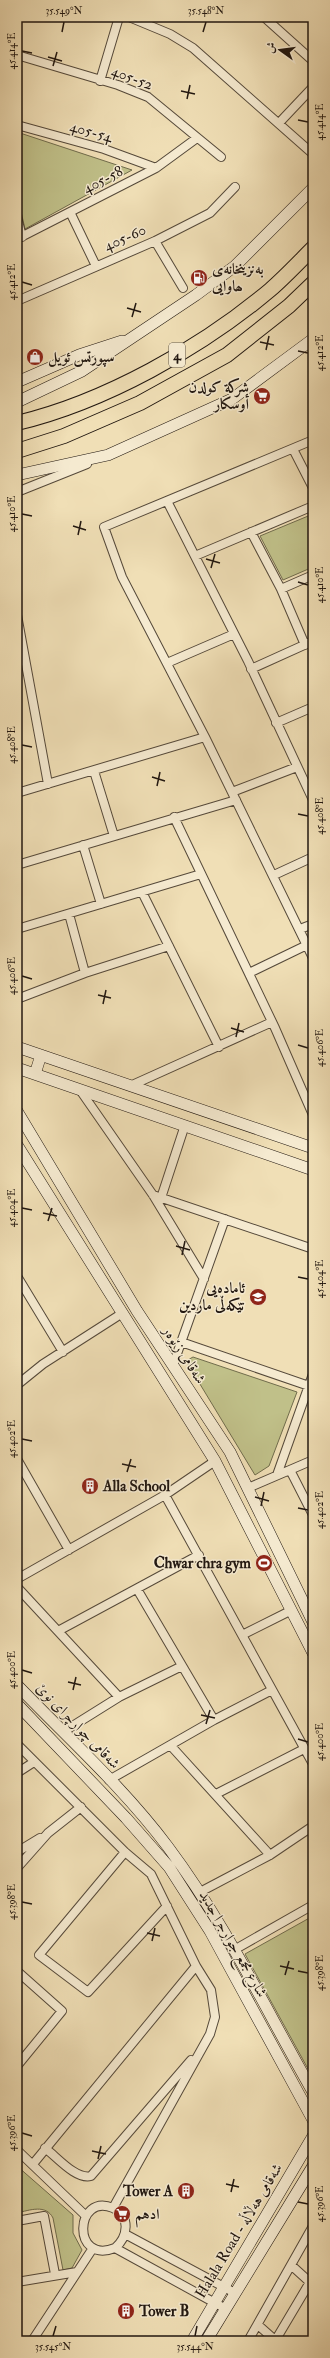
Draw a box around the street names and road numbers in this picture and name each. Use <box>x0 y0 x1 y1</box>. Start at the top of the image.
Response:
street label: 405-52 <box>109 61 156 95</box>
street label: 405-54 <box>68 117 115 147</box>
street label: 405-58 <box>80 162 126 198</box>
street label: 405-60 <box>101 220 149 256</box>
road number: 4 <box>169 343 185 367</box>
street label: شەقامی زێوەر <box>157 1321 210 1388</box>
street label: شەقامی چوارچرای نوێ <box>32 1679 124 1773</box>
street label: شارع مجمع جوارجرا جديد <box>191 1887 271 2003</box>
street label: Halala Road - شەقامی هەڵاڵە <box>191 2160 287 2302</box>

